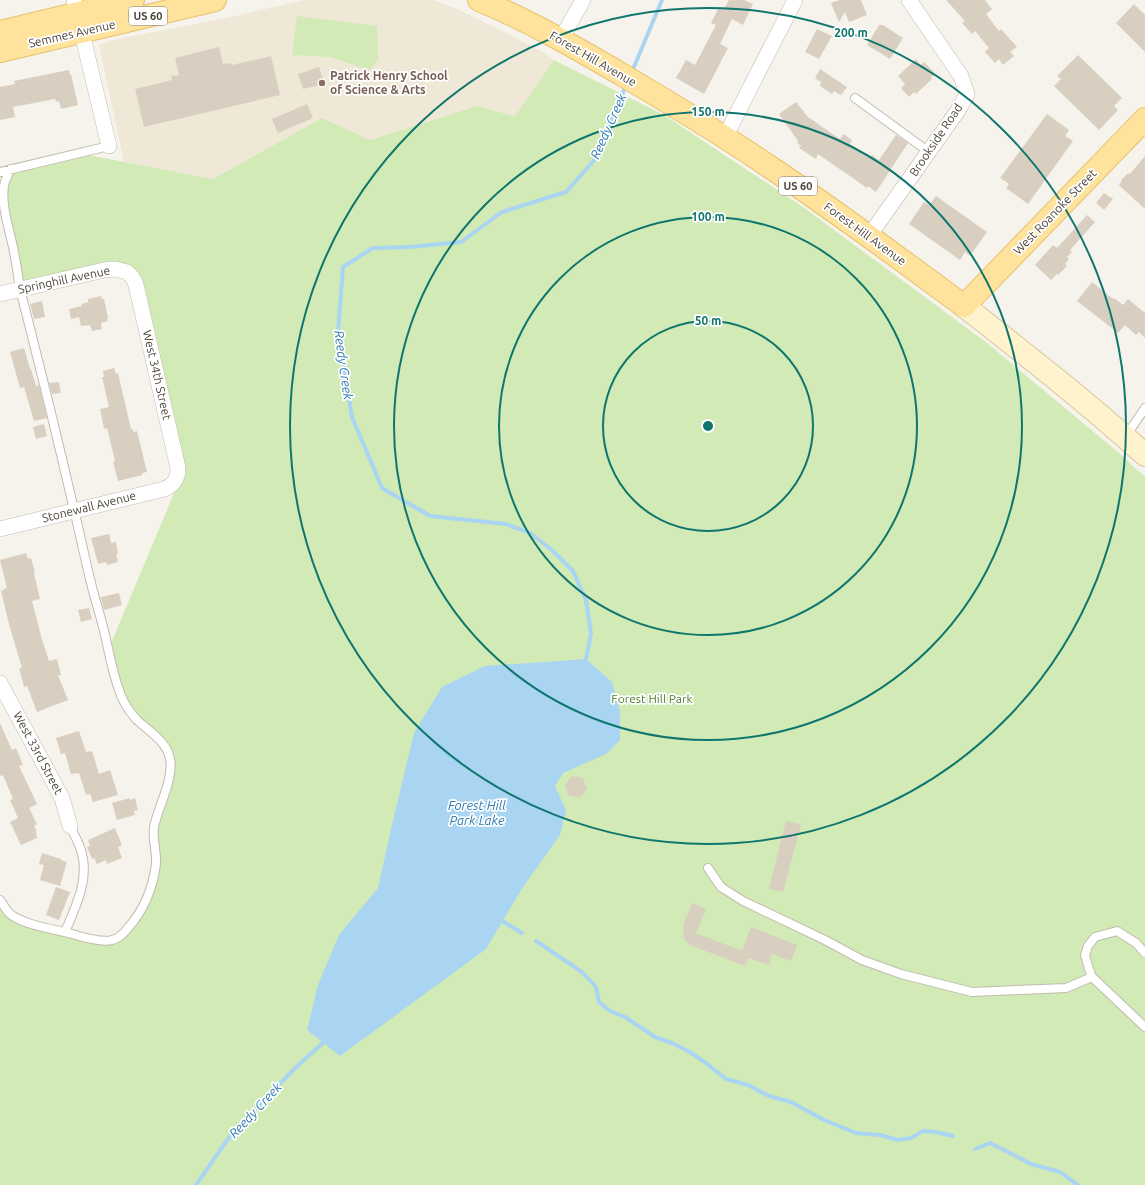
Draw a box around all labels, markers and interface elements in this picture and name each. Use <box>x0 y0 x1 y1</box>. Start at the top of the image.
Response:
road number: US 60 <box>129 7 167 25</box>
street label: Semmes Avenue <box>27 17 117 50</box>
text: 200 m <box>834 26 868 39</box>
street label: Forest Hill Avenue <box>548 28 639 89</box>
place label: Patrick Henry School of Science & Arts <box>330 69 448 96</box>
marker: Patrick Henry School of Science & Arts <box>317 78 327 88</box>
water label: Reedy Creek <box>587 91 629 161</box>
street label: Brookside Road <box>907 101 965 178</box>
text: 150 m <box>691 105 725 118</box>
street label: West Roanoke Street <box>1011 166 1099 257</box>
road number: US 60 <box>779 177 817 195</box>
street label: Forest Hill Avenue <box>822 200 909 268</box>
text: 100 m <box>691 210 725 223</box>
street label: Springhill Avenue <box>17 263 111 296</box>
text: 50 m <box>695 314 721 327</box>
street label: West 34th Street <box>141 329 174 421</box>
water label: Reedy Creek <box>332 329 356 401</box>
centre of rings <box>701 419 715 433</box>
street label: Stonewall Avenue <box>41 489 137 524</box>
park label: Forest Hill Park <box>611 692 693 705</box>
street label: West 33rd Street <box>11 709 66 796</box>
water label: Forest Hill Park Lake <box>448 798 506 827</box>
water label: Reedy Creek <box>226 1079 284 1140</box>

